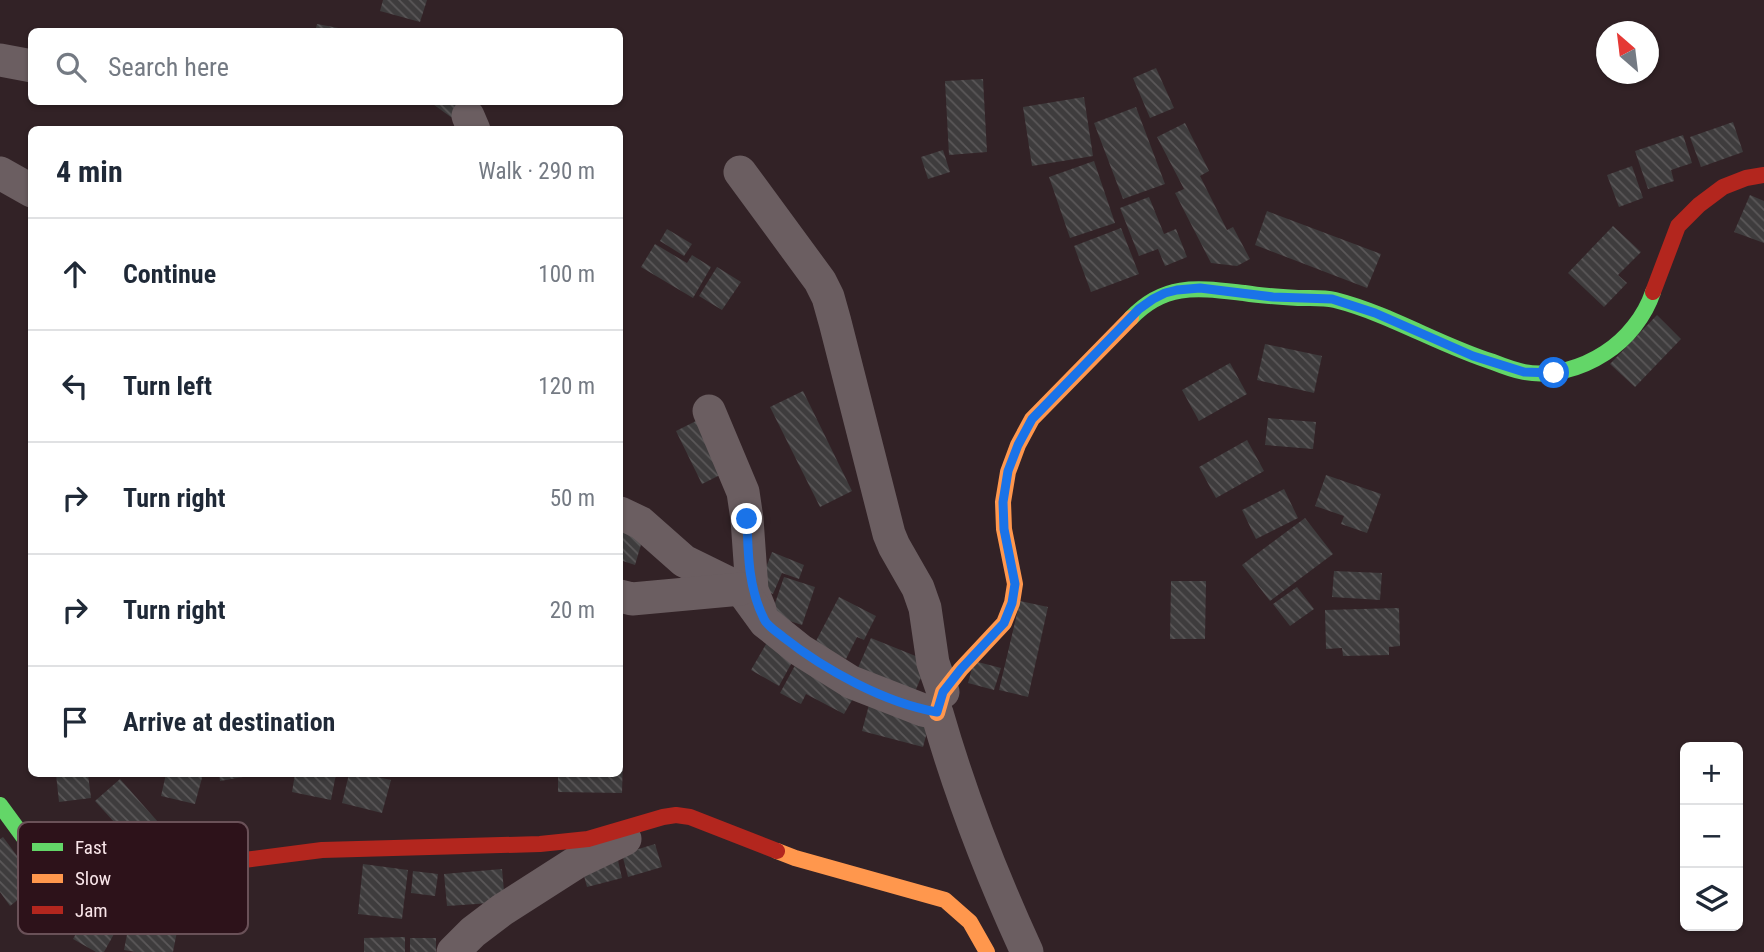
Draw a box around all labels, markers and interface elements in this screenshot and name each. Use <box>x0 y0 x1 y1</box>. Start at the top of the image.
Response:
north arrow <box>1596 21 1659 84</box>
search box <box>28 28 623 105</box>
icon: search <box>52 48 90 86</box>
text: Search here <box>108 52 229 82</box>
text: 4 min <box>56 154 123 189</box>
text: Walk · 290 m <box>478 158 595 185</box>
icon: ahead <box>56 255 94 293</box>
text: Continue <box>123 259 216 289</box>
text: 100 m <box>538 261 595 288</box>
route start <box>1538 357 1569 388</box>
icon: left <box>56 367 94 405</box>
text: Turn left <box>123 371 212 401</box>
text: 120 m <box>538 373 595 400</box>
icon: right <box>56 479 94 517</box>
text: Turn right <box>123 483 225 513</box>
text: 50 m <box>550 485 595 512</box>
route end <box>731 503 762 534</box>
icon: right <box>56 591 94 629</box>
text: Turn right <box>123 595 225 625</box>
text: 20 m <box>550 597 595 624</box>
icon: arrive <box>56 703 94 741</box>
text: Arrive at destination <box>123 707 335 737</box>
map controls <box>1680 742 1743 931</box>
button: + <box>1680 742 1743 805</box>
button: − <box>1680 805 1743 868</box>
legend <box>18 822 248 934</box>
text: Fast <box>75 836 107 859</box>
text: Slow <box>75 867 111 890</box>
button: layers <box>1680 868 1743 931</box>
text: Jam <box>75 899 108 922</box>

